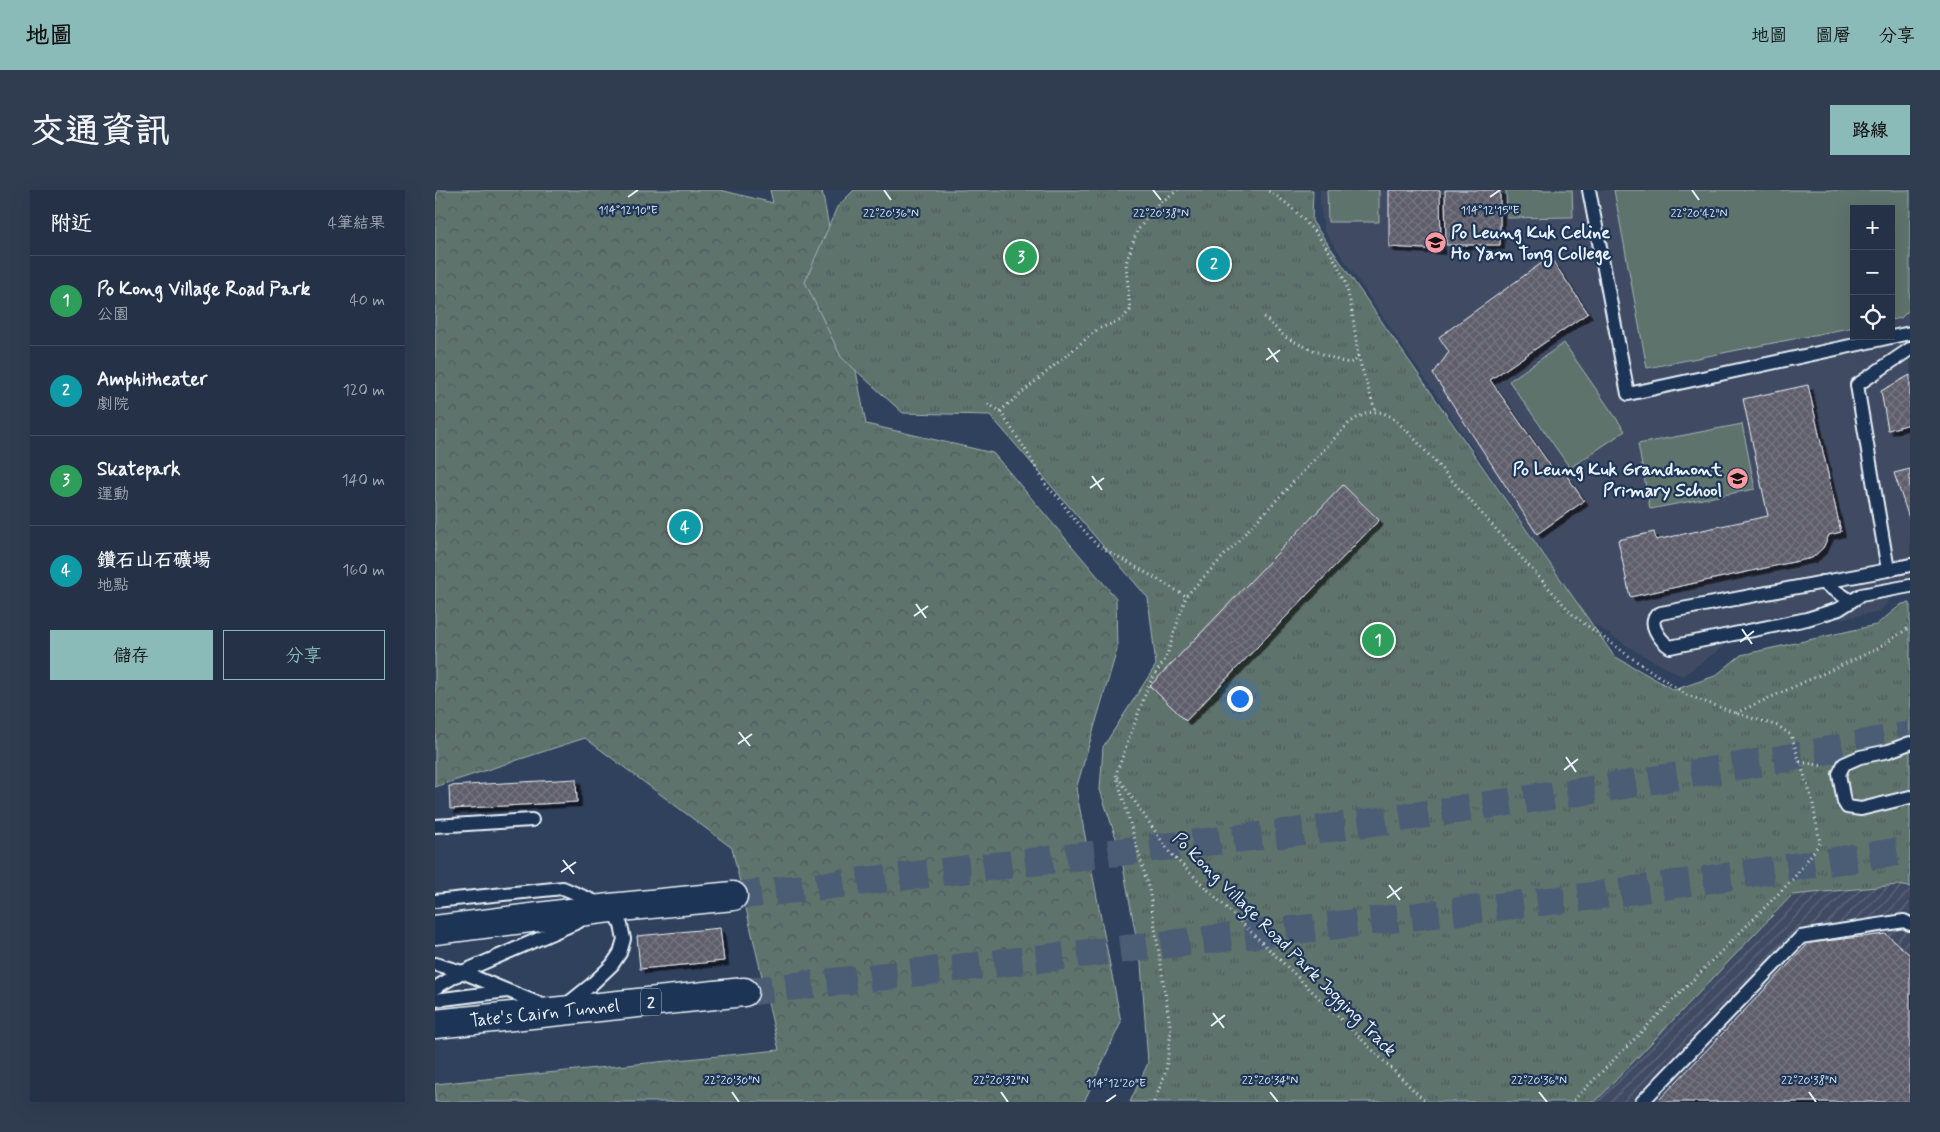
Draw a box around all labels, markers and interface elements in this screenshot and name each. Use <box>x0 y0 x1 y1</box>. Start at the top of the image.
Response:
text: 地圖 <box>25 21 73 52</box>
text: 地圖 <box>1751 24 1787 48</box>
text: 圖層 <box>1815 24 1851 48</box>
text: 分享 <box>1879 24 1915 48</box>
button: 路線 <box>1830 105 1910 155</box>
text: 交通資訊 <box>30 109 170 155</box>
text: 114°12'10"E <box>598 203 658 219</box>
text: 114°12'15"E <box>1460 203 1520 219</box>
map controls <box>1850 205 1895 340</box>
button: + <box>1850 205 1895 250</box>
text: 22°20'36"N <box>863 206 919 222</box>
text: 22°20'38"N <box>1133 206 1189 222</box>
text: 22°20'42"N <box>1670 206 1728 222</box>
text: 附近 <box>50 210 92 238</box>
text: 4筆結果 <box>328 213 385 234</box>
place label: Po Leung Kuk Celine Ho Yam Tong College <box>1451 221 1611 268</box>
school or university icon: Po Leung Kuk Celine Ho Yam Tong College <box>1423 230 1447 254</box>
pin: 3 <box>1005 238 1037 276</box>
pin: 2 <box>1198 245 1230 283</box>
button: − <box>1850 250 1895 295</box>
text: Po Kong Village Road Park <box>97 277 310 302</box>
text: 1 <box>62 290 70 311</box>
text: 40 m <box>349 290 385 311</box>
button: locate <box>1850 295 1895 340</box>
text: 公園 <box>97 304 129 325</box>
text: Amphitheater <box>97 367 207 392</box>
text: 2 <box>62 380 70 401</box>
text: 120 m <box>343 380 385 401</box>
text: 劇院 <box>97 394 129 415</box>
text: Skatepark <box>97 457 180 482</box>
place label: Po Leung Kuk Grandmont Primary School <box>1513 458 1722 503</box>
school or university icon: Po Leung Kuk Grandmont Primary School <box>1726 467 1750 491</box>
text: 3 <box>62 470 70 491</box>
text: 140 m <box>341 470 385 491</box>
text: 運動 <box>97 484 129 505</box>
pin: 4 <box>669 508 701 546</box>
text: 鑽石山石礦場 <box>97 548 211 573</box>
text: 4 <box>61 560 71 581</box>
text: 160 m <box>342 560 385 581</box>
text: 地點 <box>97 575 129 596</box>
pin: 1 <box>1362 621 1394 659</box>
button: 儲存 <box>50 630 213 680</box>
button: 分享 <box>223 630 385 680</box>
your location <box>1227 686 1253 712</box>
street label: Po Kong Village Road Park Jogging Track <box>1165 827 1402 1064</box>
road number: 2 <box>641 989 661 1016</box>
street label: Tate's Cairn Tunnel <box>468 994 621 1033</box>
text: 22°20'30"N <box>704 1073 760 1089</box>
text: 22°20'32"N <box>973 1073 1029 1089</box>
text: 22°20'34"N <box>1242 1073 1298 1089</box>
text: 22°20'36"N <box>1511 1073 1567 1089</box>
text: 22°20'38"N <box>1781 1073 1837 1089</box>
text: 114°12'20"E <box>1086 1076 1146 1092</box>

